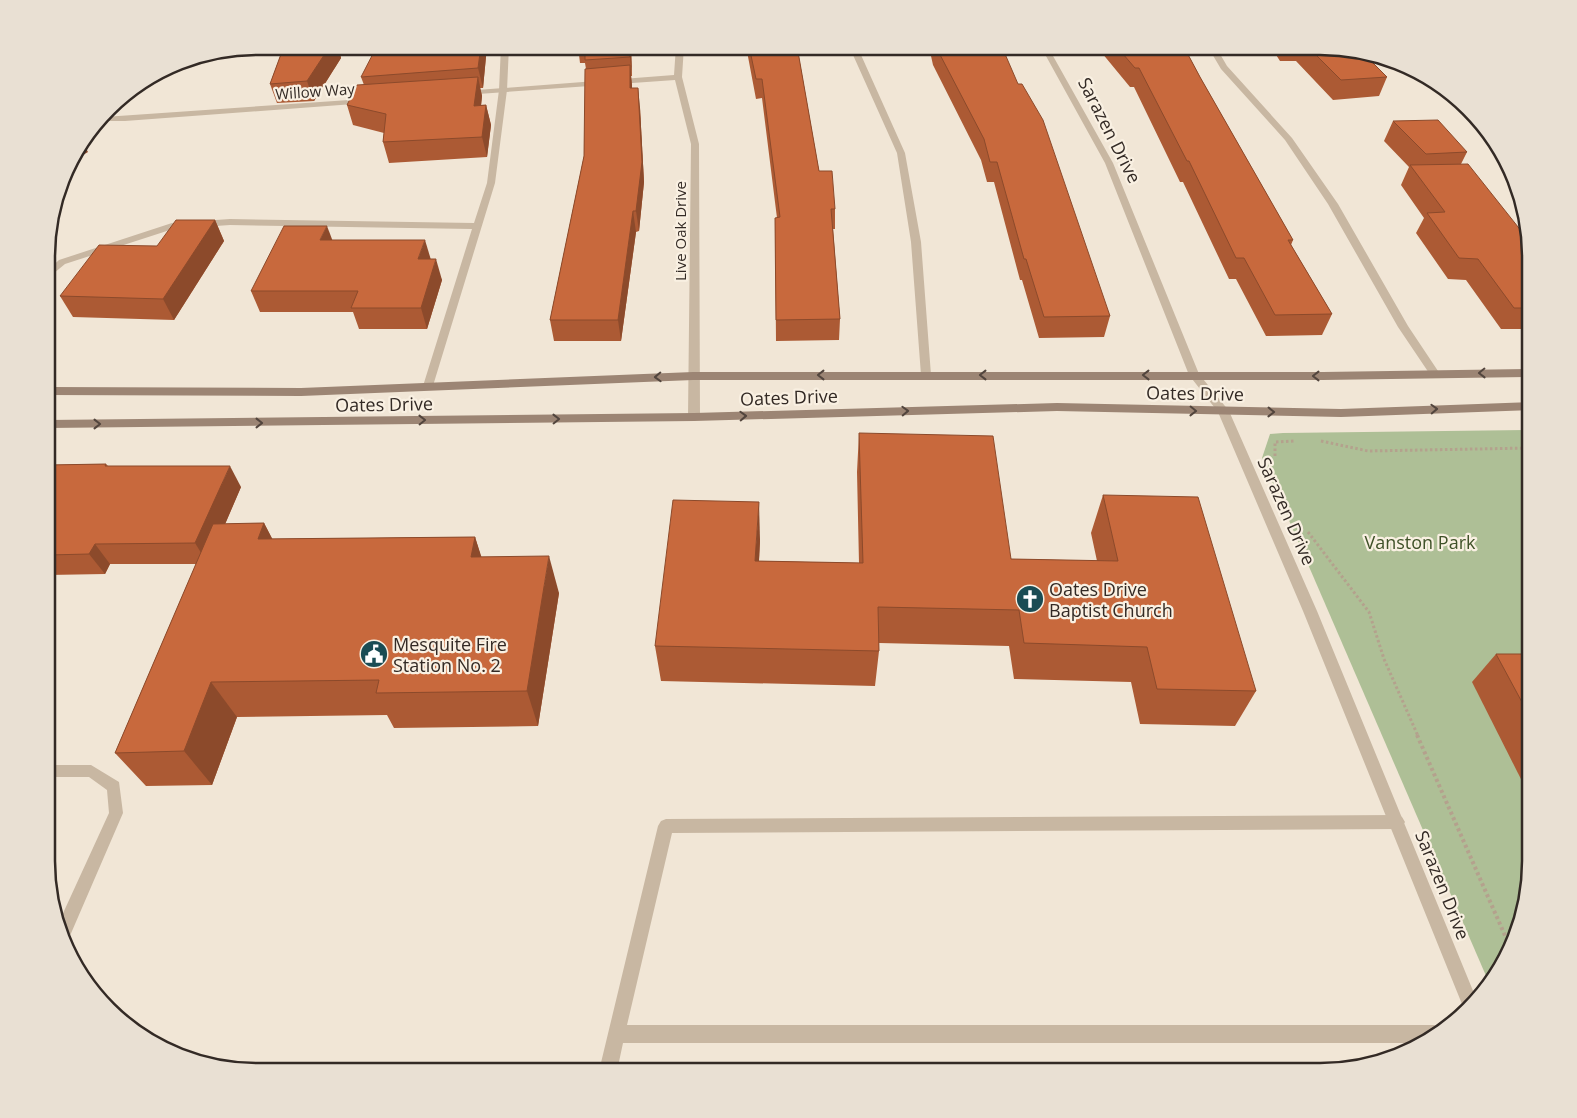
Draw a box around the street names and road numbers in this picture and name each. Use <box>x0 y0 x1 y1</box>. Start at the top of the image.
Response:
street label: Sarazen Drive <box>1073 73 1147 187</box>
street label: Willow Way <box>275 78 356 104</box>
street label: Live Oak Drive <box>670 181 690 281</box>
street label: Oates Drive <box>1146 380 1244 406</box>
street label: Oates Drive <box>740 383 838 411</box>
street label: Oates Drive <box>335 391 433 417</box>
street label: Sarazen Drive <box>1253 453 1321 569</box>
street label: Sarazen Drive <box>1410 827 1476 943</box>

